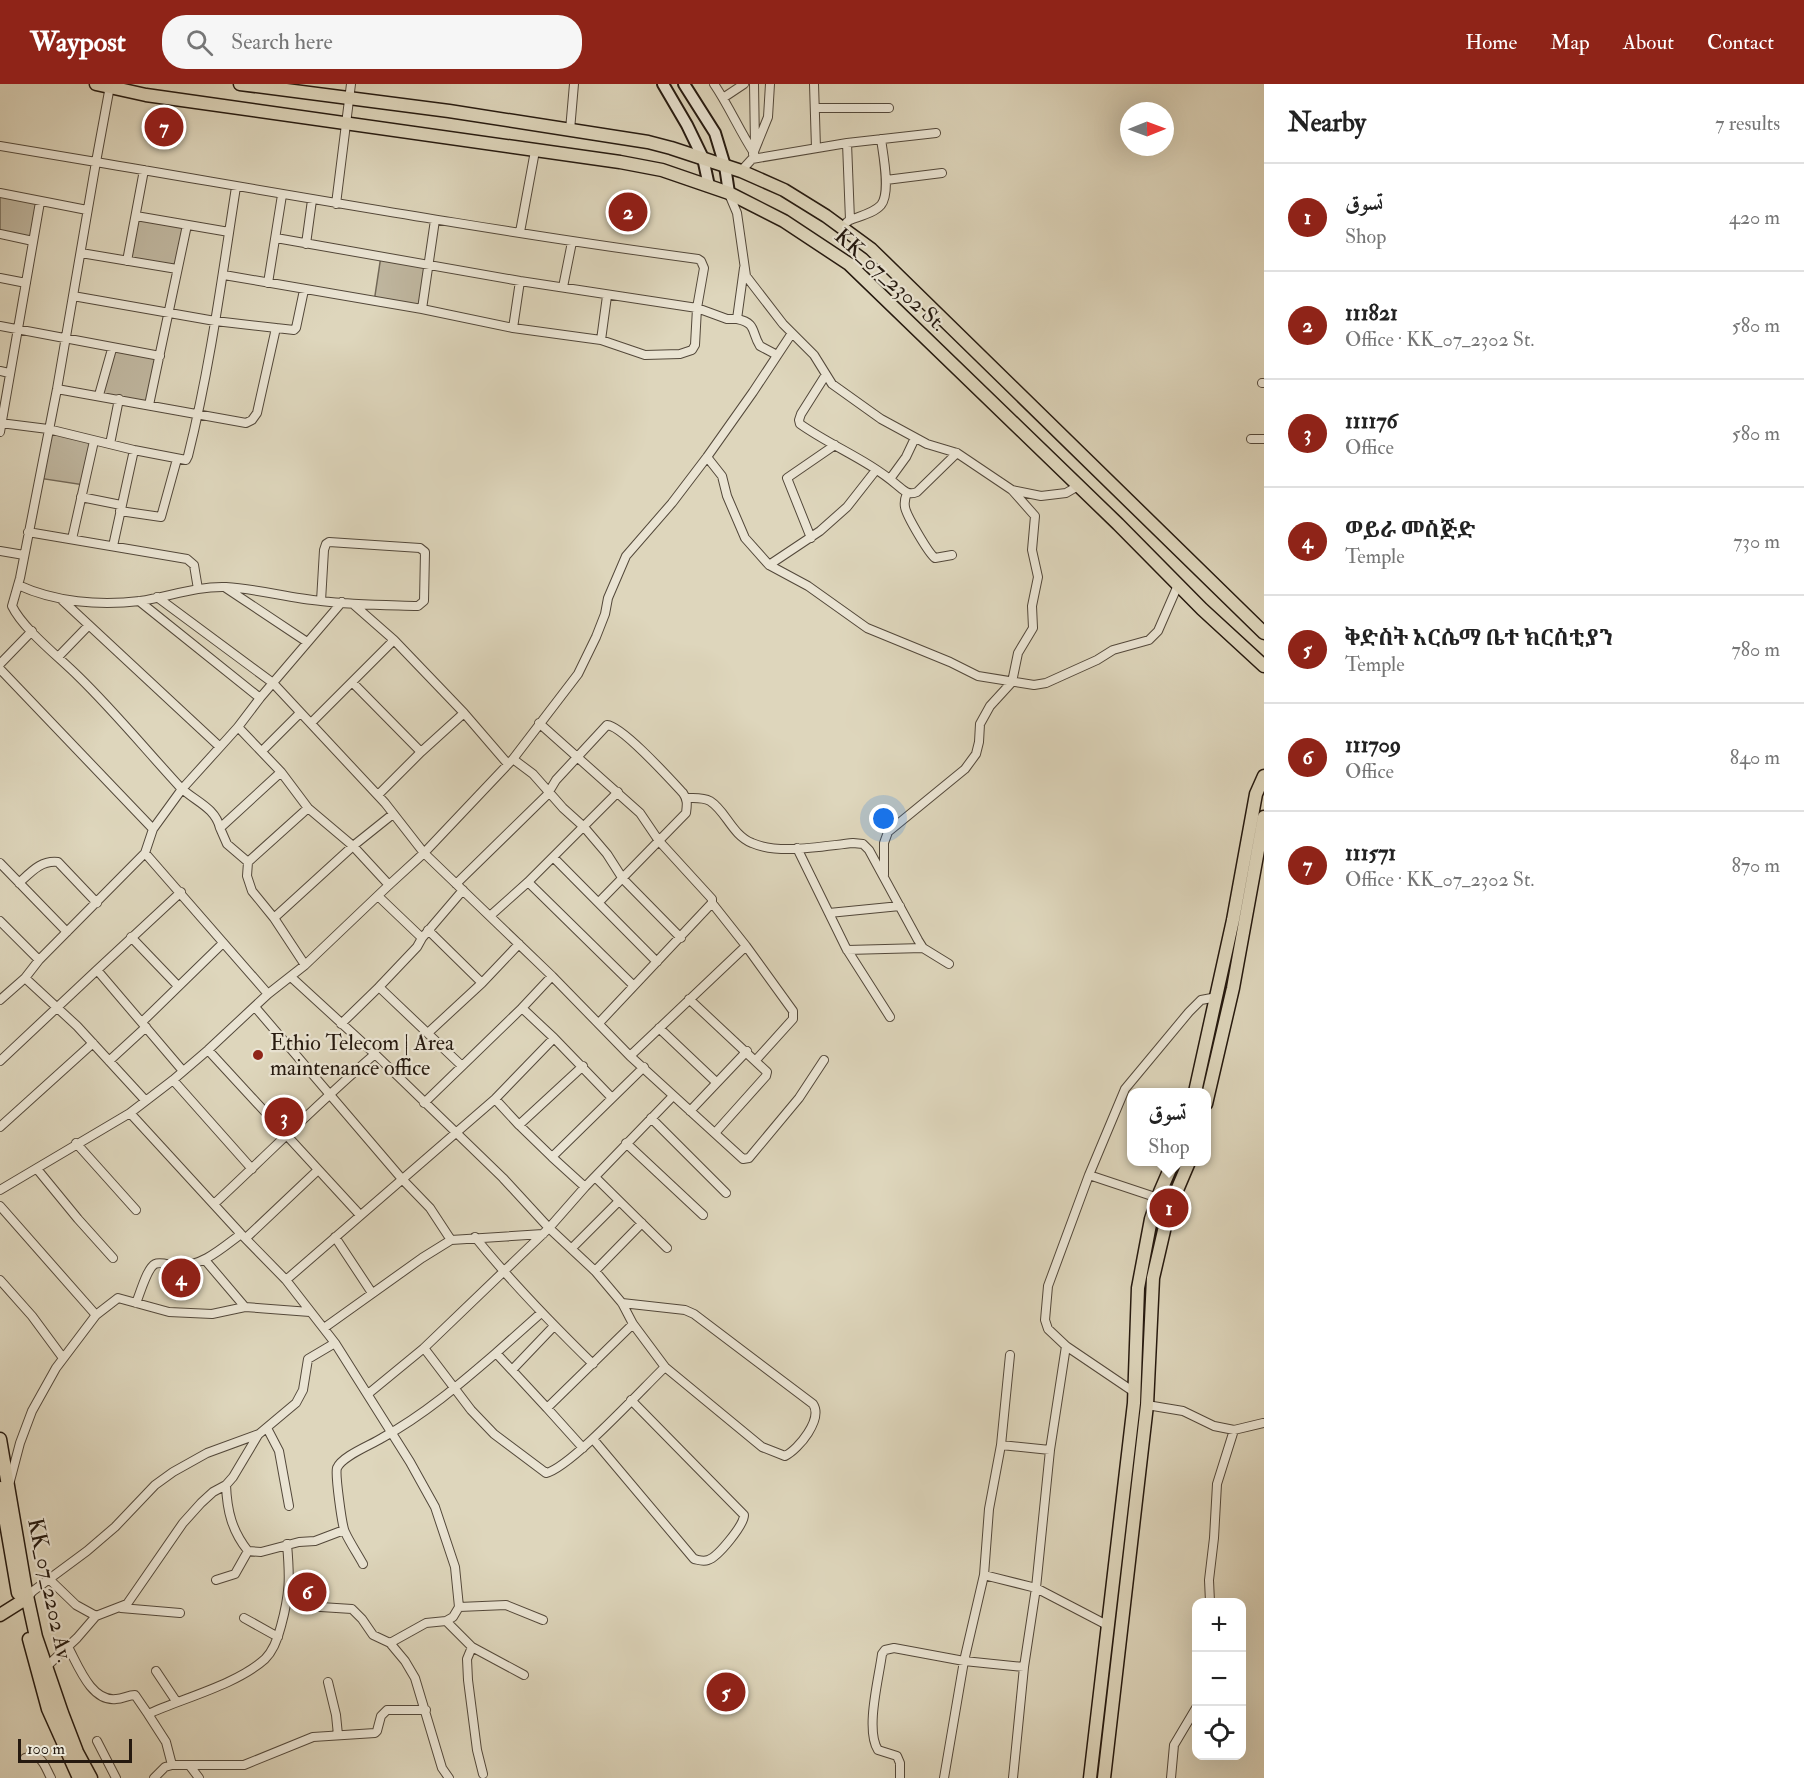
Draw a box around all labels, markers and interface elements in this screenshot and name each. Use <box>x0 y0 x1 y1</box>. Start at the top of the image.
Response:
search box <box>162 15 582 69</box>
text: Waypost <box>30 25 126 60</box>
icon: search <box>183 26 216 59</box>
text: Search here <box>231 28 333 56</box>
text: Home <box>1465 29 1517 56</box>
text: Map <box>1550 29 1590 56</box>
text: About <box>1623 29 1674 56</box>
text: Contact <box>1707 29 1774 56</box>
north arrow <box>1120 102 1174 156</box>
pin: 7 <box>144 104 184 150</box>
text: Nearby <box>1288 107 1366 139</box>
text: 7 results <box>1715 111 1780 136</box>
text: تسوق <box>1345 189 1383 217</box>
pin: 2 <box>608 190 648 234</box>
text: 1 <box>1304 205 1311 230</box>
text: 420 m <box>1729 205 1780 230</box>
street label: KK_07_2302 St. <box>829 222 952 337</box>
text: Shop <box>1345 224 1386 249</box>
text: 111821 <box>1345 299 1398 327</box>
text: 2 <box>1302 313 1313 338</box>
text: 580 m <box>1732 313 1780 338</box>
text: Office · KK_07_2302 St. <box>1345 327 1534 352</box>
text: 111176 <box>1345 407 1398 435</box>
text: 3 <box>1304 421 1311 446</box>
text: 580 m <box>1732 421 1780 446</box>
text: Office <box>1345 435 1394 460</box>
text: ወይራ መስጅድ <box>1345 516 1475 544</box>
text: 4 <box>1302 529 1313 554</box>
text: 730 m <box>1733 529 1780 554</box>
text: Temple <box>1345 544 1405 569</box>
text: ቅድስት አርሴማ ቤተ ክርስቲያን <box>1345 624 1613 652</box>
text: 5 <box>1303 637 1312 662</box>
text: 780 m <box>1731 637 1780 662</box>
text: Temple <box>1345 652 1405 677</box>
text: 111709 <box>1345 731 1401 759</box>
text: 6 <box>1302 745 1313 770</box>
text: 840 m <box>1730 745 1780 770</box>
text: Office <box>1345 759 1394 784</box>
your location <box>869 804 898 833</box>
text: 111571 <box>1345 839 1396 867</box>
text: 7 <box>1303 853 1312 878</box>
text: 870 m <box>1732 853 1780 878</box>
text: Office · KK_07_2302 St. <box>1345 867 1534 892</box>
place label: Ethio Telecom | Area maintenance office <box>270 1029 455 1082</box>
marker: Ethio Telecom | Area maintenance office <box>251 1048 265 1062</box>
popup <box>1127 1088 1211 1166</box>
pin: 3 <box>264 1094 304 1140</box>
text: تسوق <box>1148 1099 1187 1127</box>
text: Shop <box>1148 1134 1190 1159</box>
pin: 1 <box>1150 1186 1188 1230</box>
pin: 4 <box>162 1256 201 1300</box>
street label: KK_07_2202 Av. <box>21 1516 79 1665</box>
pin: 6 <box>288 1570 326 1614</box>
map controls <box>1192 1598 1246 1760</box>
button: + <box>1192 1598 1246 1652</box>
button: − <box>1192 1652 1246 1706</box>
pin: 5 <box>706 1670 746 1714</box>
button: locate <box>1192 1706 1246 1760</box>
scale bar <box>18 1736 132 1764</box>
text: 100 m <box>27 1739 65 1759</box>

